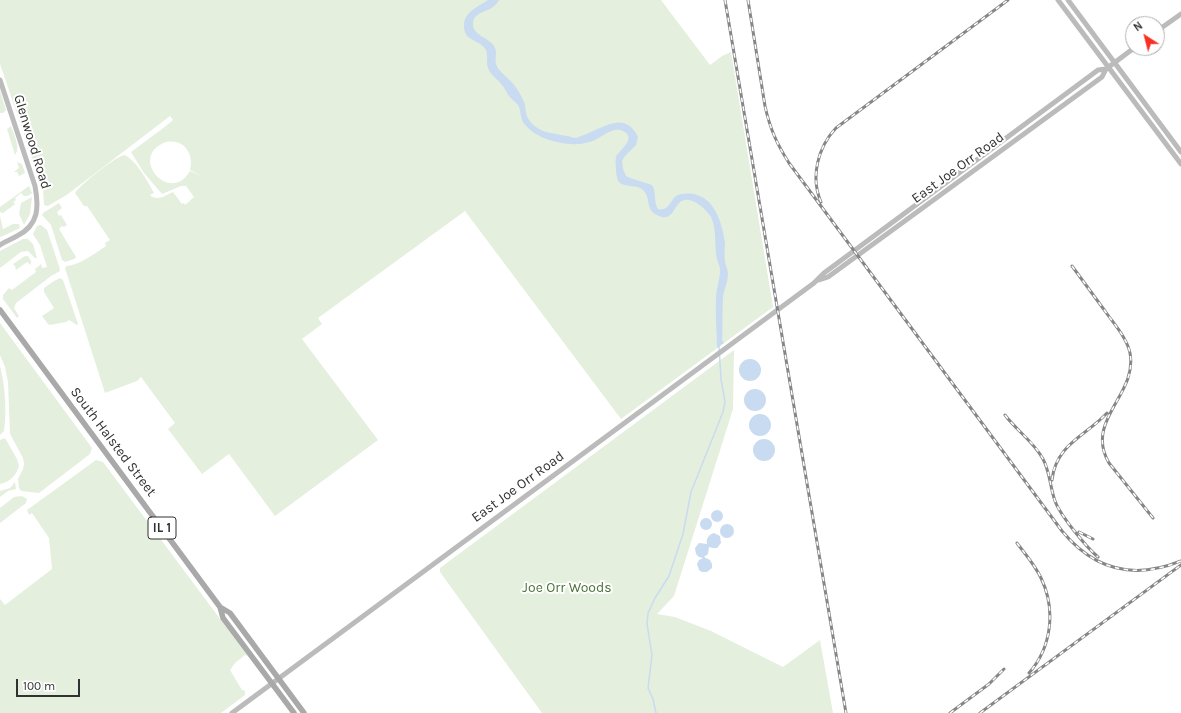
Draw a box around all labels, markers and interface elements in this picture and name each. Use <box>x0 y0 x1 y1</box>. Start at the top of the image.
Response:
north arrow <box>1125 16 1165 56</box>
text: N <box>1131 19 1145 34</box>
street label: Glenwood Road <box>10 93 54 191</box>
street label: East Joe Orr Road <box>909 129 1007 207</box>
street label: South Halsted Street <box>66 384 160 500</box>
street label: East Joe Orr Road <box>469 448 567 526</box>
road number: IL 1 <box>148 517 176 539</box>
park label: Joe Orr Woods <box>522 580 612 596</box>
scale bar <box>18 671 82 697</box>
text: 100 m <box>23 679 55 693</box>

